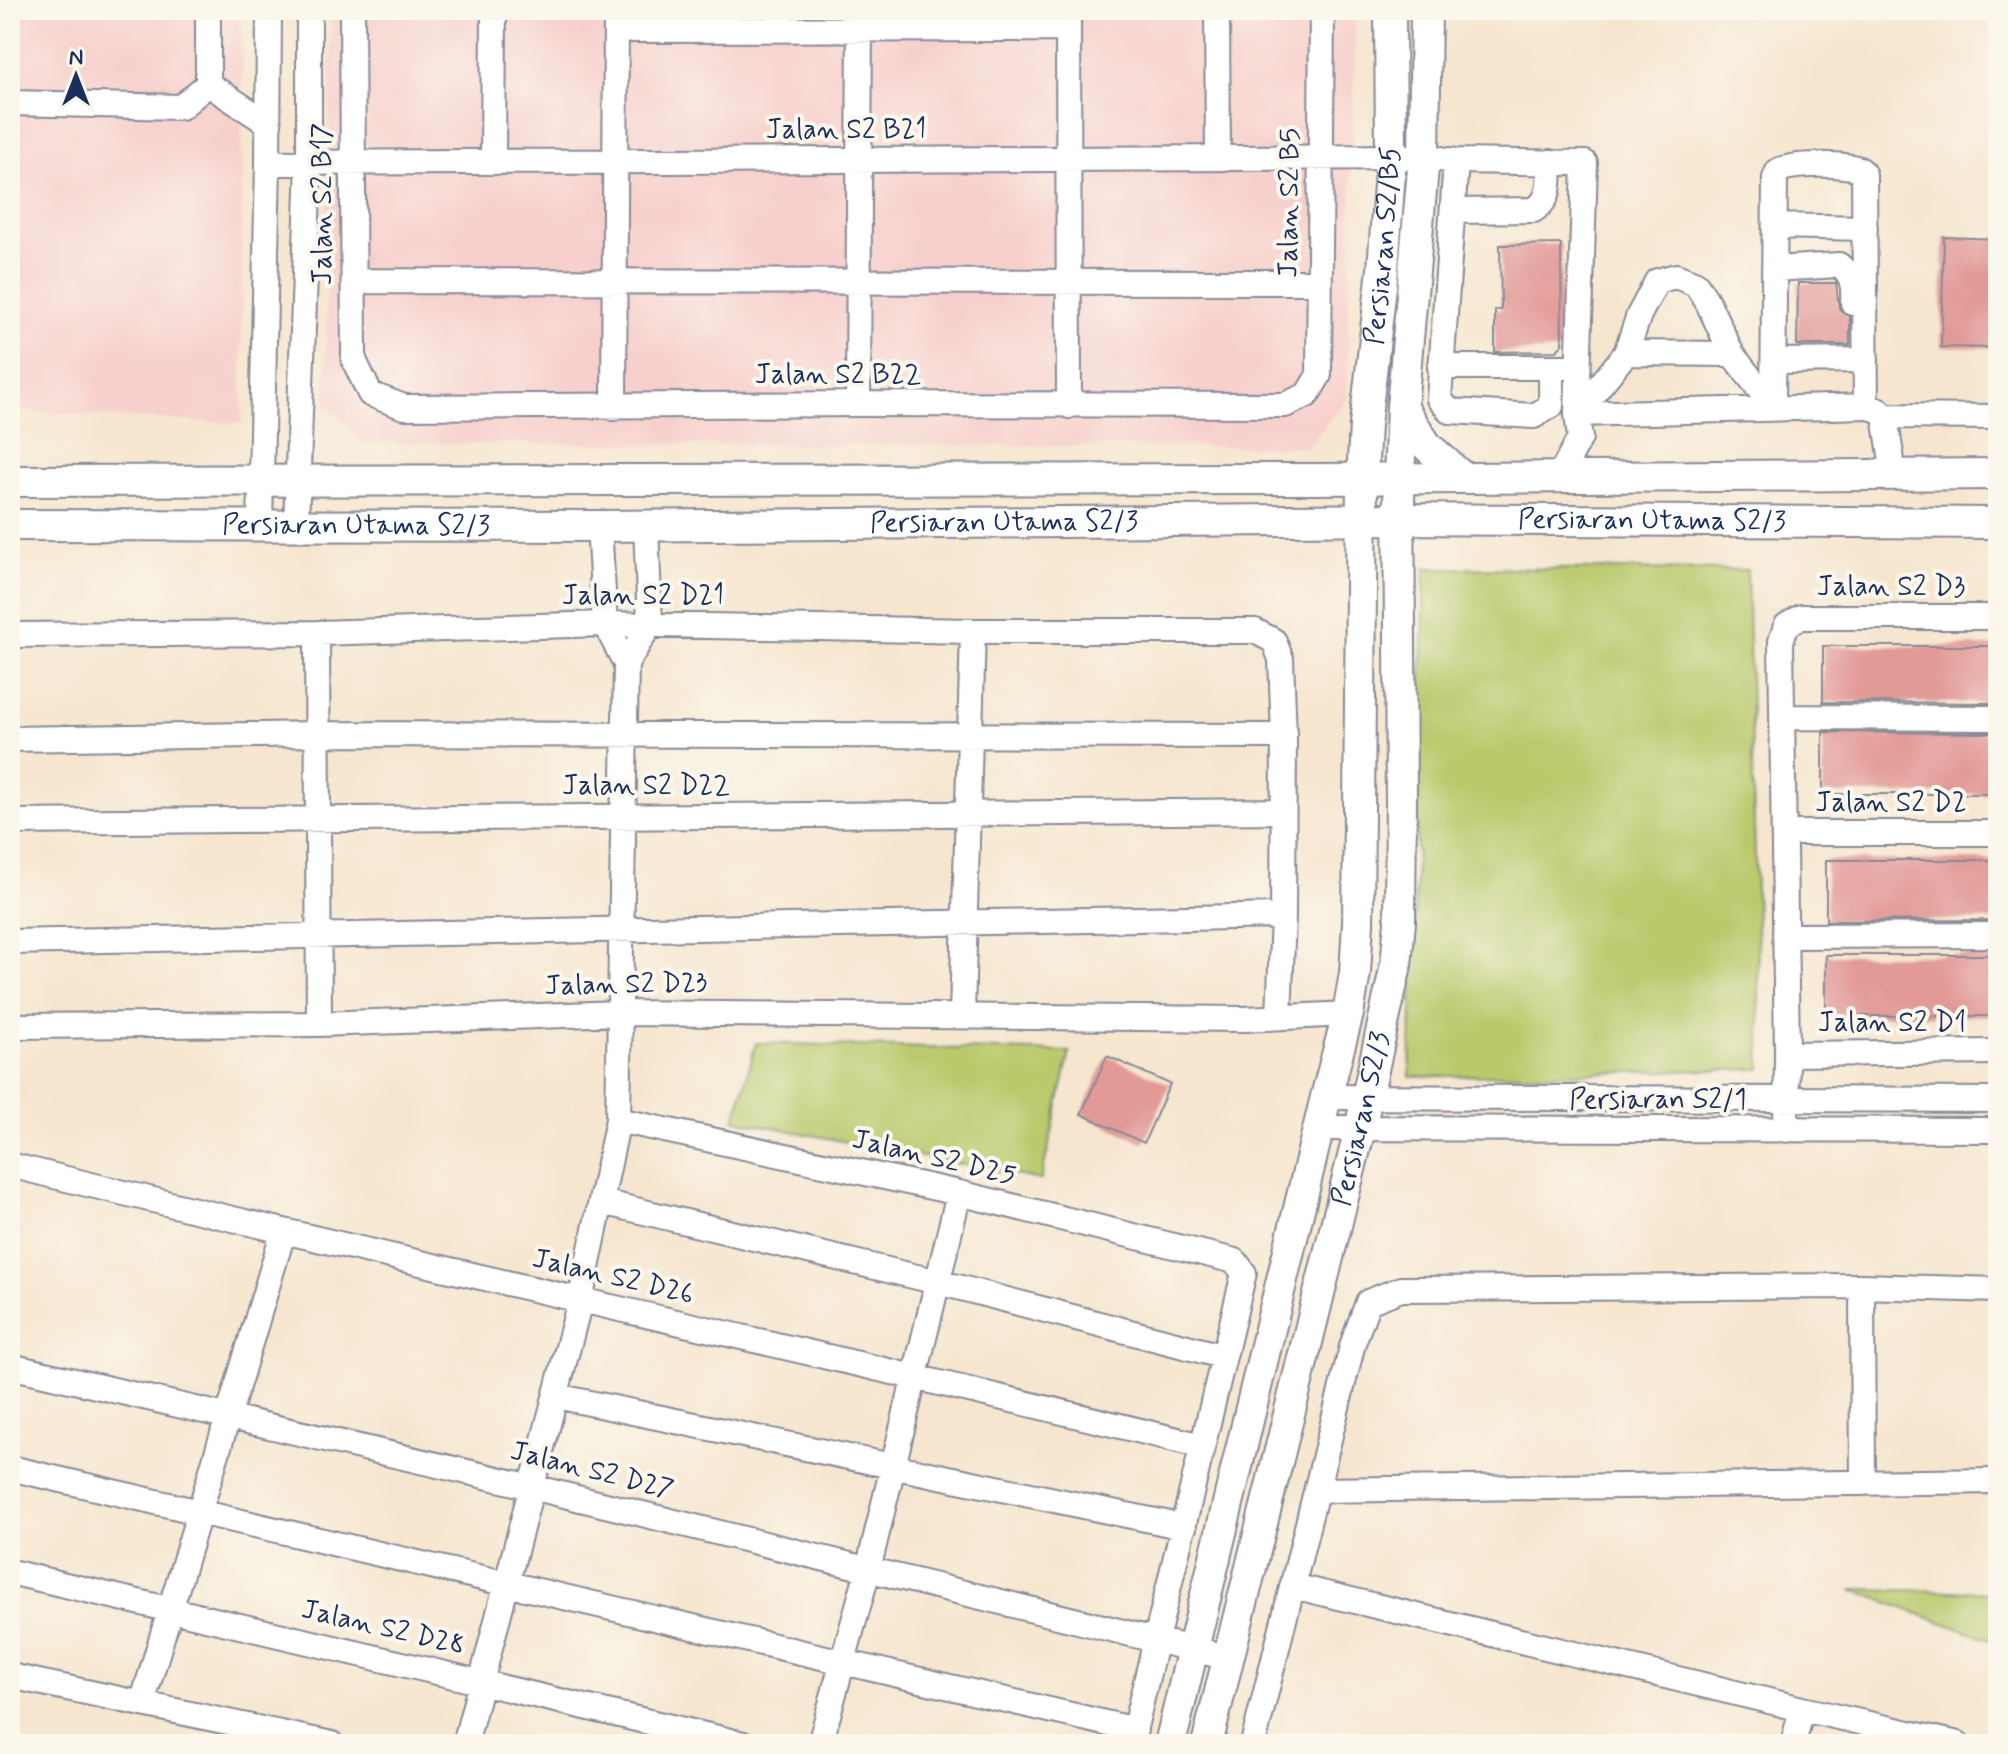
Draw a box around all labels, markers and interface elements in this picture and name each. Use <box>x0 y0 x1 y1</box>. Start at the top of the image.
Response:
north arrow <box>36 36 116 116</box>
text: N <box>69 44 83 72</box>
street label: Jalan S2 B21 <box>766 112 926 149</box>
street label: Jalan S2 B17 <box>305 123 342 285</box>
street label: Jalan S2 B5 <box>1270 128 1310 278</box>
street label: Persiaran S2/B5 <box>1356 145 1410 347</box>
street label: Jalan S2 B22 <box>755 357 921 394</box>
street label: Persiaran Utama S2/3 <box>1518 501 1786 540</box>
street label: Persiaran Utama S2/3 <box>870 503 1139 542</box>
street label: Persiaran Utama S2/3 <box>222 507 490 544</box>
street label: Jalan S2 D3 <box>1817 569 1965 606</box>
street label: Jalan S2 D21 <box>562 578 724 615</box>
street label: Jalan S2 D22 <box>562 768 730 805</box>
street label: Jalan S2 D2 <box>1815 785 1967 822</box>
street label: Jalan S2 D23 <box>544 965 708 1005</box>
street label: Jalan S2 D1 <box>1818 1005 1966 1042</box>
street label: Persiaran S2/3 <box>1323 1028 1399 1210</box>
street label: Persiaran S2/1 <box>1569 1082 1747 1119</box>
street label: Jalan S2 D25 <box>848 1121 1020 1195</box>
street label: Jalan S2 D26 <box>529 1240 697 1314</box>
street label: Jalan S2 D27 <box>506 1433 678 1509</box>
street label: Jalan S2 D28 <box>298 1591 468 1665</box>

